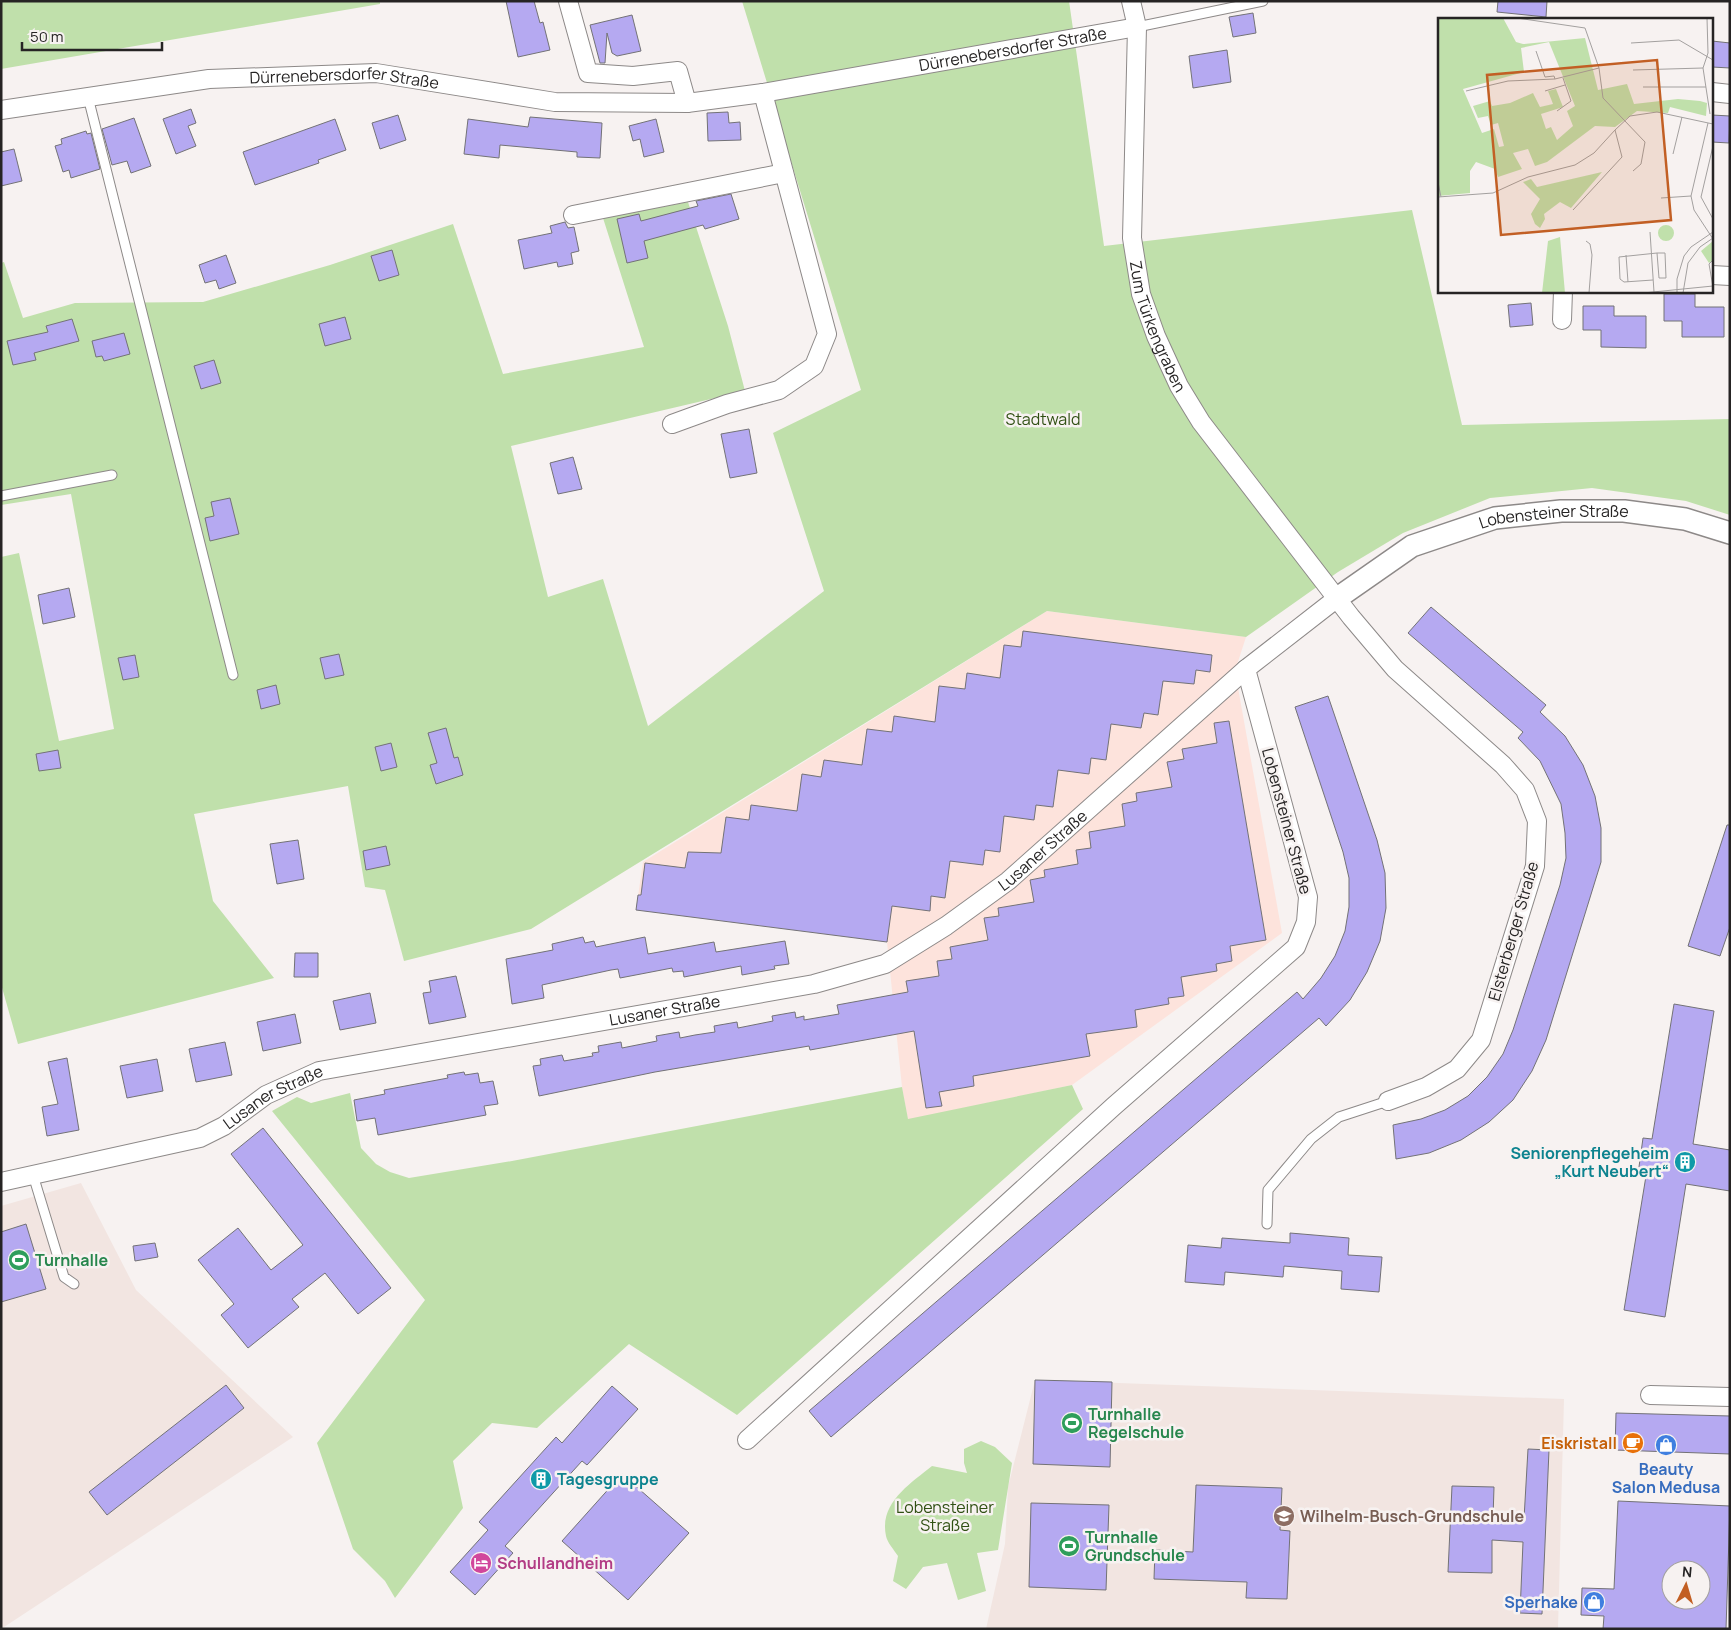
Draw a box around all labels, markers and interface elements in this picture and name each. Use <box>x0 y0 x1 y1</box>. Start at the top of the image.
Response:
inset map <box>1438 18 1714 292</box>
scale bar <box>22 20 162 52</box>
street label: Dürrenebersdorfer Straße <box>917 22 1108 76</box>
text: 50 m <box>30 26 64 47</box>
street label: Dürrenebersdorfer Straße <box>249 61 441 94</box>
street label: Zum Türkengraben <box>1125 259 1191 396</box>
park label: Stadtwald <box>1006 408 1080 430</box>
street label: Lobensteiner Straße <box>1476 499 1630 534</box>
street label: Lobensteiner Straße <box>1257 745 1317 897</box>
street label: Lusaner Straße <box>993 805 1092 896</box>
street label: Elsterberger Straße <box>1483 859 1543 1003</box>
street label: Lusaner Straße <box>607 990 722 1031</box>
street label: Lusaner Straße <box>218 1060 326 1134</box>
place label: Seniorenpflegeheim „Kurt Neubert“ <box>1511 1142 1669 1182</box>
building icon: Seniorenpflegeheim „Kurt Neubert“ <box>1673 1150 1697 1174</box>
sports icon: Turnhalle <box>7 1248 31 1272</box>
place label: Turnhalle <box>35 1249 109 1271</box>
place label: Turnhalle Regelschule <box>1088 1403 1185 1443</box>
sports icon: Turnhalle Regelschule <box>1060 1411 1084 1435</box>
cafe icon: Eiskristall <box>1621 1431 1645 1455</box>
place label: Eiskristall <box>1541 1432 1617 1454</box>
shop icon: Beauty Salon Medusa <box>1654 1433 1678 1457</box>
place label: Beauty Salon Medusa <box>1612 1458 1720 1498</box>
building icon: Tagesgruppe <box>529 1467 553 1491</box>
place label: Tagesgruppe <box>557 1468 659 1490</box>
park label: Lobensteiner Straße <box>896 1496 994 1536</box>
school or university icon: Wilhelm-Busch-Grundschule <box>1272 1504 1296 1528</box>
place label: Wilhelm-Busch-Grundschule <box>1300 1505 1524 1527</box>
place label: Turnhalle Grundschule <box>1085 1526 1185 1566</box>
sports icon: Turnhalle Grundschule <box>1057 1534 1081 1558</box>
hotel icon: Schullandheim <box>469 1551 493 1575</box>
place label: Schullandheim <box>497 1552 613 1574</box>
north arrow <box>1661 1560 1711 1610</box>
text: N <box>1681 1562 1693 1581</box>
shop icon: Sperhake <box>1582 1590 1606 1614</box>
place label: Sperhake <box>1504 1591 1578 1613</box>

